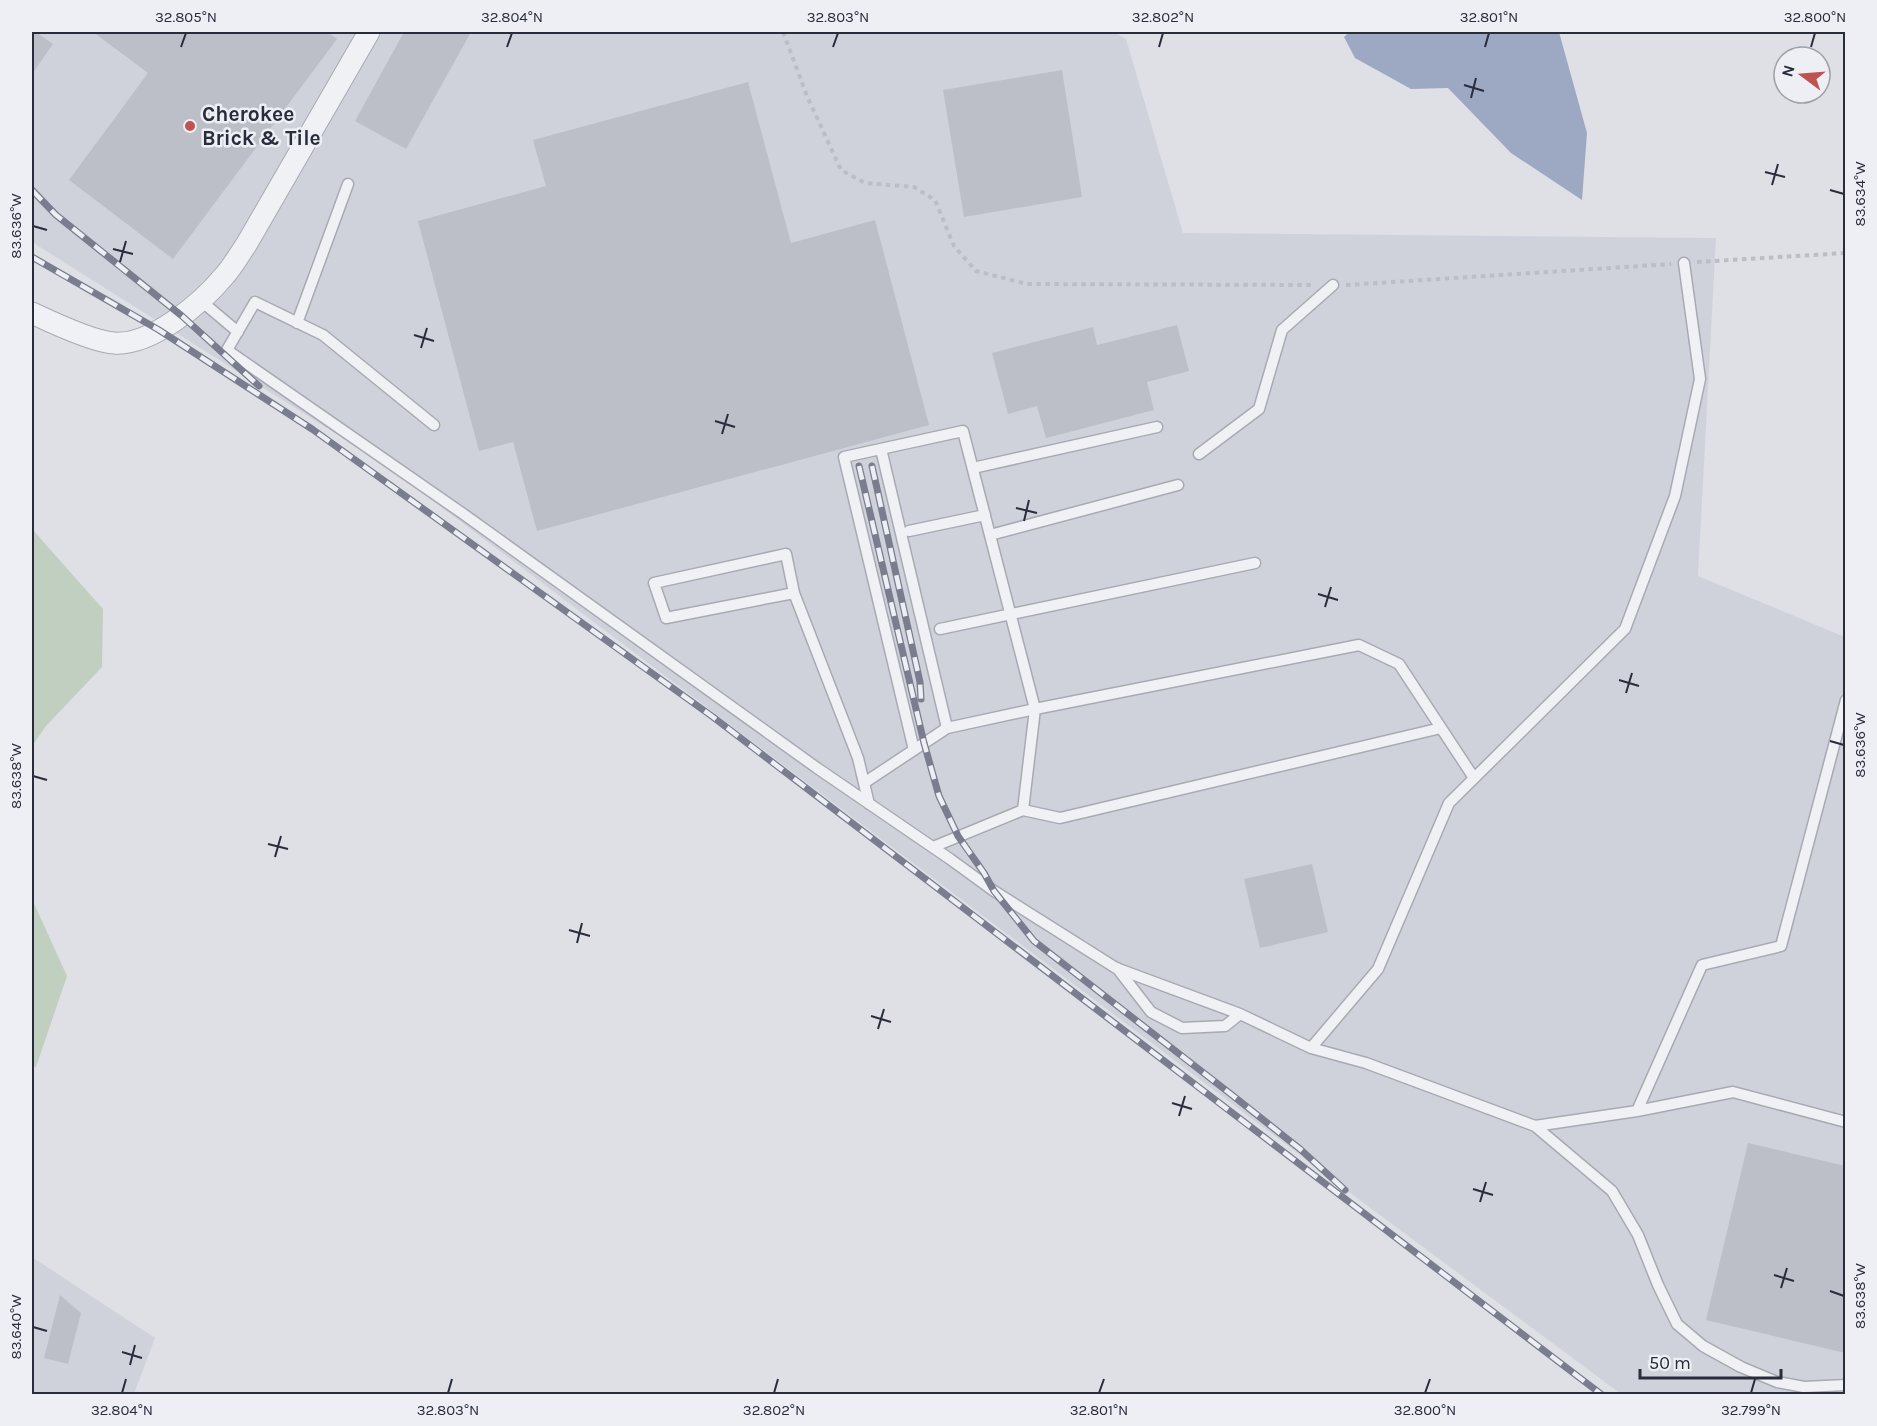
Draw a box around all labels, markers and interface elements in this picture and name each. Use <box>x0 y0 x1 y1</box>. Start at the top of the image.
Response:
text: 32.805°N <box>155 8 217 26</box>
text: 32.804°N <box>481 8 543 26</box>
text: 32.803°N <box>807 8 869 26</box>
text: 32.802°N <box>1132 8 1194 26</box>
text: 32.801°N <box>1460 8 1518 26</box>
text: 32.800°N <box>1784 8 1846 26</box>
north arrow <box>1772 45 1832 105</box>
text: N <box>1777 63 1799 79</box>
place label: Cherokee Brick & Tile <box>202 102 321 150</box>
marker: Cherokee Brick & Tile <box>183 119 197 133</box>
text: 83.634°W <box>1851 161 1869 227</box>
text: 83.636°W <box>7 193 25 259</box>
text: 83.636°W <box>1851 712 1869 778</box>
text: 83.638°W <box>7 742 25 809</box>
text: 83.638°W <box>1851 1262 1869 1329</box>
text: 83.640°W <box>7 1294 25 1360</box>
scale bar <box>1640 1342 1781 1380</box>
text: 50 m <box>1649 1352 1691 1374</box>
text: 32.804°N <box>91 1401 153 1419</box>
text: 32.803°N <box>417 1401 479 1419</box>
text: 32.802°N <box>743 1401 805 1419</box>
text: 32.801°N <box>1070 1401 1128 1419</box>
text: 32.800°N <box>1394 1401 1456 1419</box>
text: 32.799°N <box>1721 1401 1781 1419</box>

